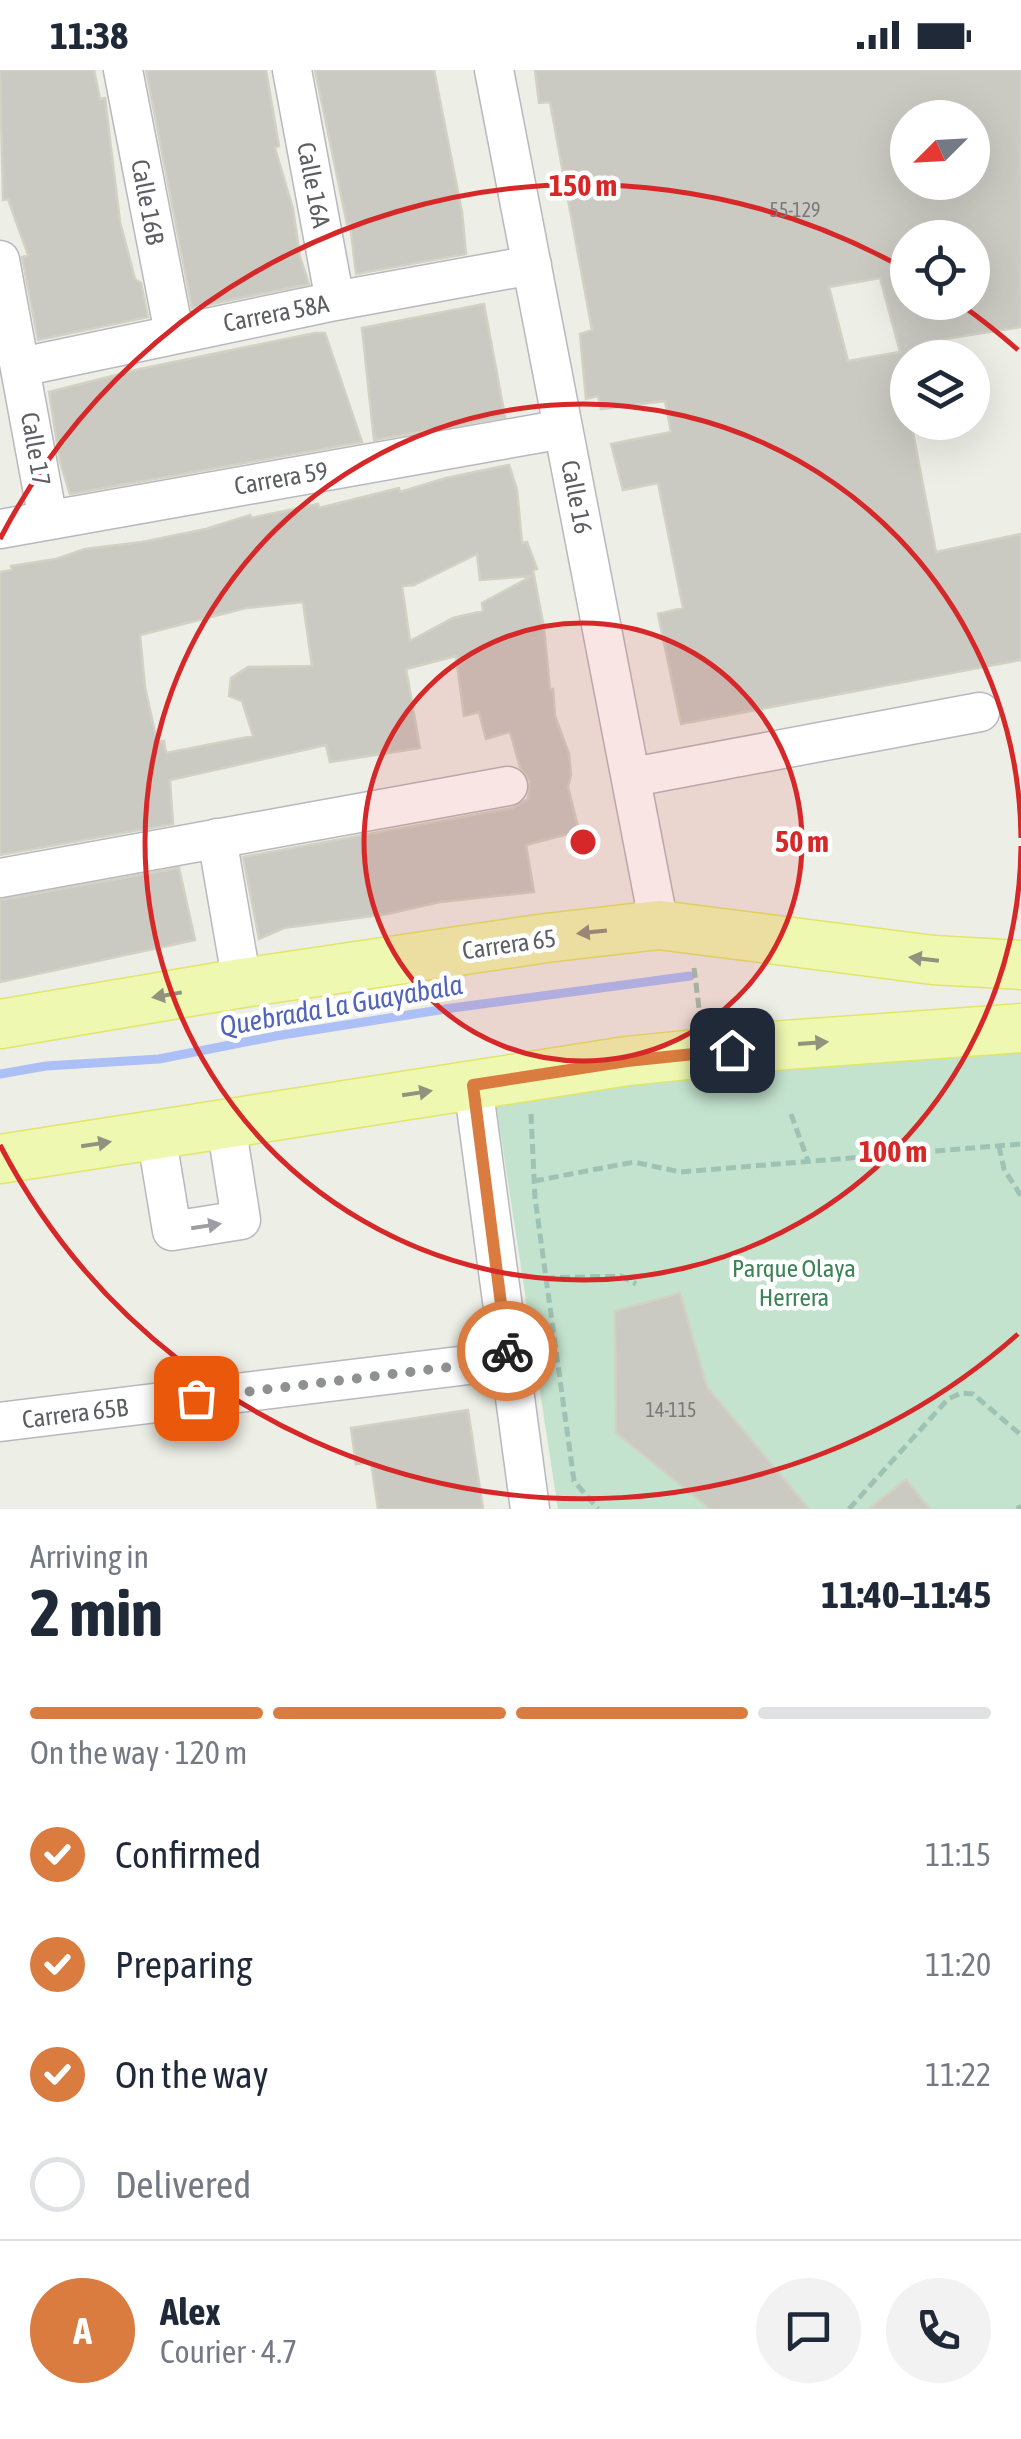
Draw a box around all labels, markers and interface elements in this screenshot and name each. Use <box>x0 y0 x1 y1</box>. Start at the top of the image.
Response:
text: 11:38 <box>50 14 128 57</box>
north arrow <box>890 100 990 200</box>
map controls <box>890 100 990 440</box>
street label: Calle 16A <box>292 140 336 231</box>
street label: Calle 16B <box>126 157 170 247</box>
text: 150 m <box>549 168 617 202</box>
house number: 55-129 <box>770 198 821 221</box>
button: locate <box>890 220 990 320</box>
street label: Carrera 58A <box>221 289 332 337</box>
button: layers <box>890 340 990 440</box>
street label: Calle 17 <box>16 410 56 488</box>
street label: Carrera 59 <box>232 456 330 500</box>
street label: Calle 16 <box>556 458 598 536</box>
centre of rings <box>565 824 601 860</box>
text: 50 m <box>775 824 829 858</box>
street label: Carrera 65 <box>460 924 558 964</box>
one-way arrow <box>576 924 608 940</box>
one-way arrow <box>907 950 939 966</box>
water label: Quebrada La Guayabala <box>217 968 465 1042</box>
one-way arrow <box>151 988 182 1004</box>
pin <box>690 1008 775 1093</box>
icon: home <box>705 1023 760 1078</box>
one-way arrow <box>797 1035 829 1051</box>
one-way arrow <box>402 1085 434 1101</box>
text: 100 m <box>859 1134 927 1168</box>
one-way arrow <box>81 1136 113 1151</box>
one-way arrow <box>191 1217 222 1233</box>
park label: Parque Olaya Herrera <box>732 1254 856 1311</box>
courier <box>457 1301 557 1401</box>
icon: bike <box>480 1324 535 1379</box>
pin <box>154 1356 239 1441</box>
icon: bag <box>169 1371 224 1426</box>
street label: Carrera 65B <box>21 1393 130 1433</box>
house number: 14-115 <box>646 1398 697 1421</box>
text: Arriving in <box>30 1538 149 1575</box>
text: 11:40–11:45 <box>821 1573 991 1616</box>
text: 2 min <box>30 1575 163 1650</box>
text: On the way · 120 m <box>30 1734 247 1771</box>
icon: check <box>30 1827 85 1882</box>
text: Confirmed <box>115 1833 261 1876</box>
text: 11:15 <box>925 1836 991 1873</box>
icon: check <box>30 1937 85 1992</box>
text: Preparing <box>115 1943 253 1986</box>
text: 11:20 <box>925 1946 991 1983</box>
icon: check <box>30 2047 85 2102</box>
text: On the way <box>115 2053 268 2096</box>
text: 11:22 <box>925 2056 991 2093</box>
text: Delivered <box>115 2163 251 2206</box>
button: chat <box>756 2278 861 2383</box>
button: phone <box>886 2278 991 2383</box>
text: Alex <box>160 2290 221 2333</box>
text: A <box>73 2309 92 2352</box>
text: Courier · 4.7 <box>160 2333 297 2370</box>

